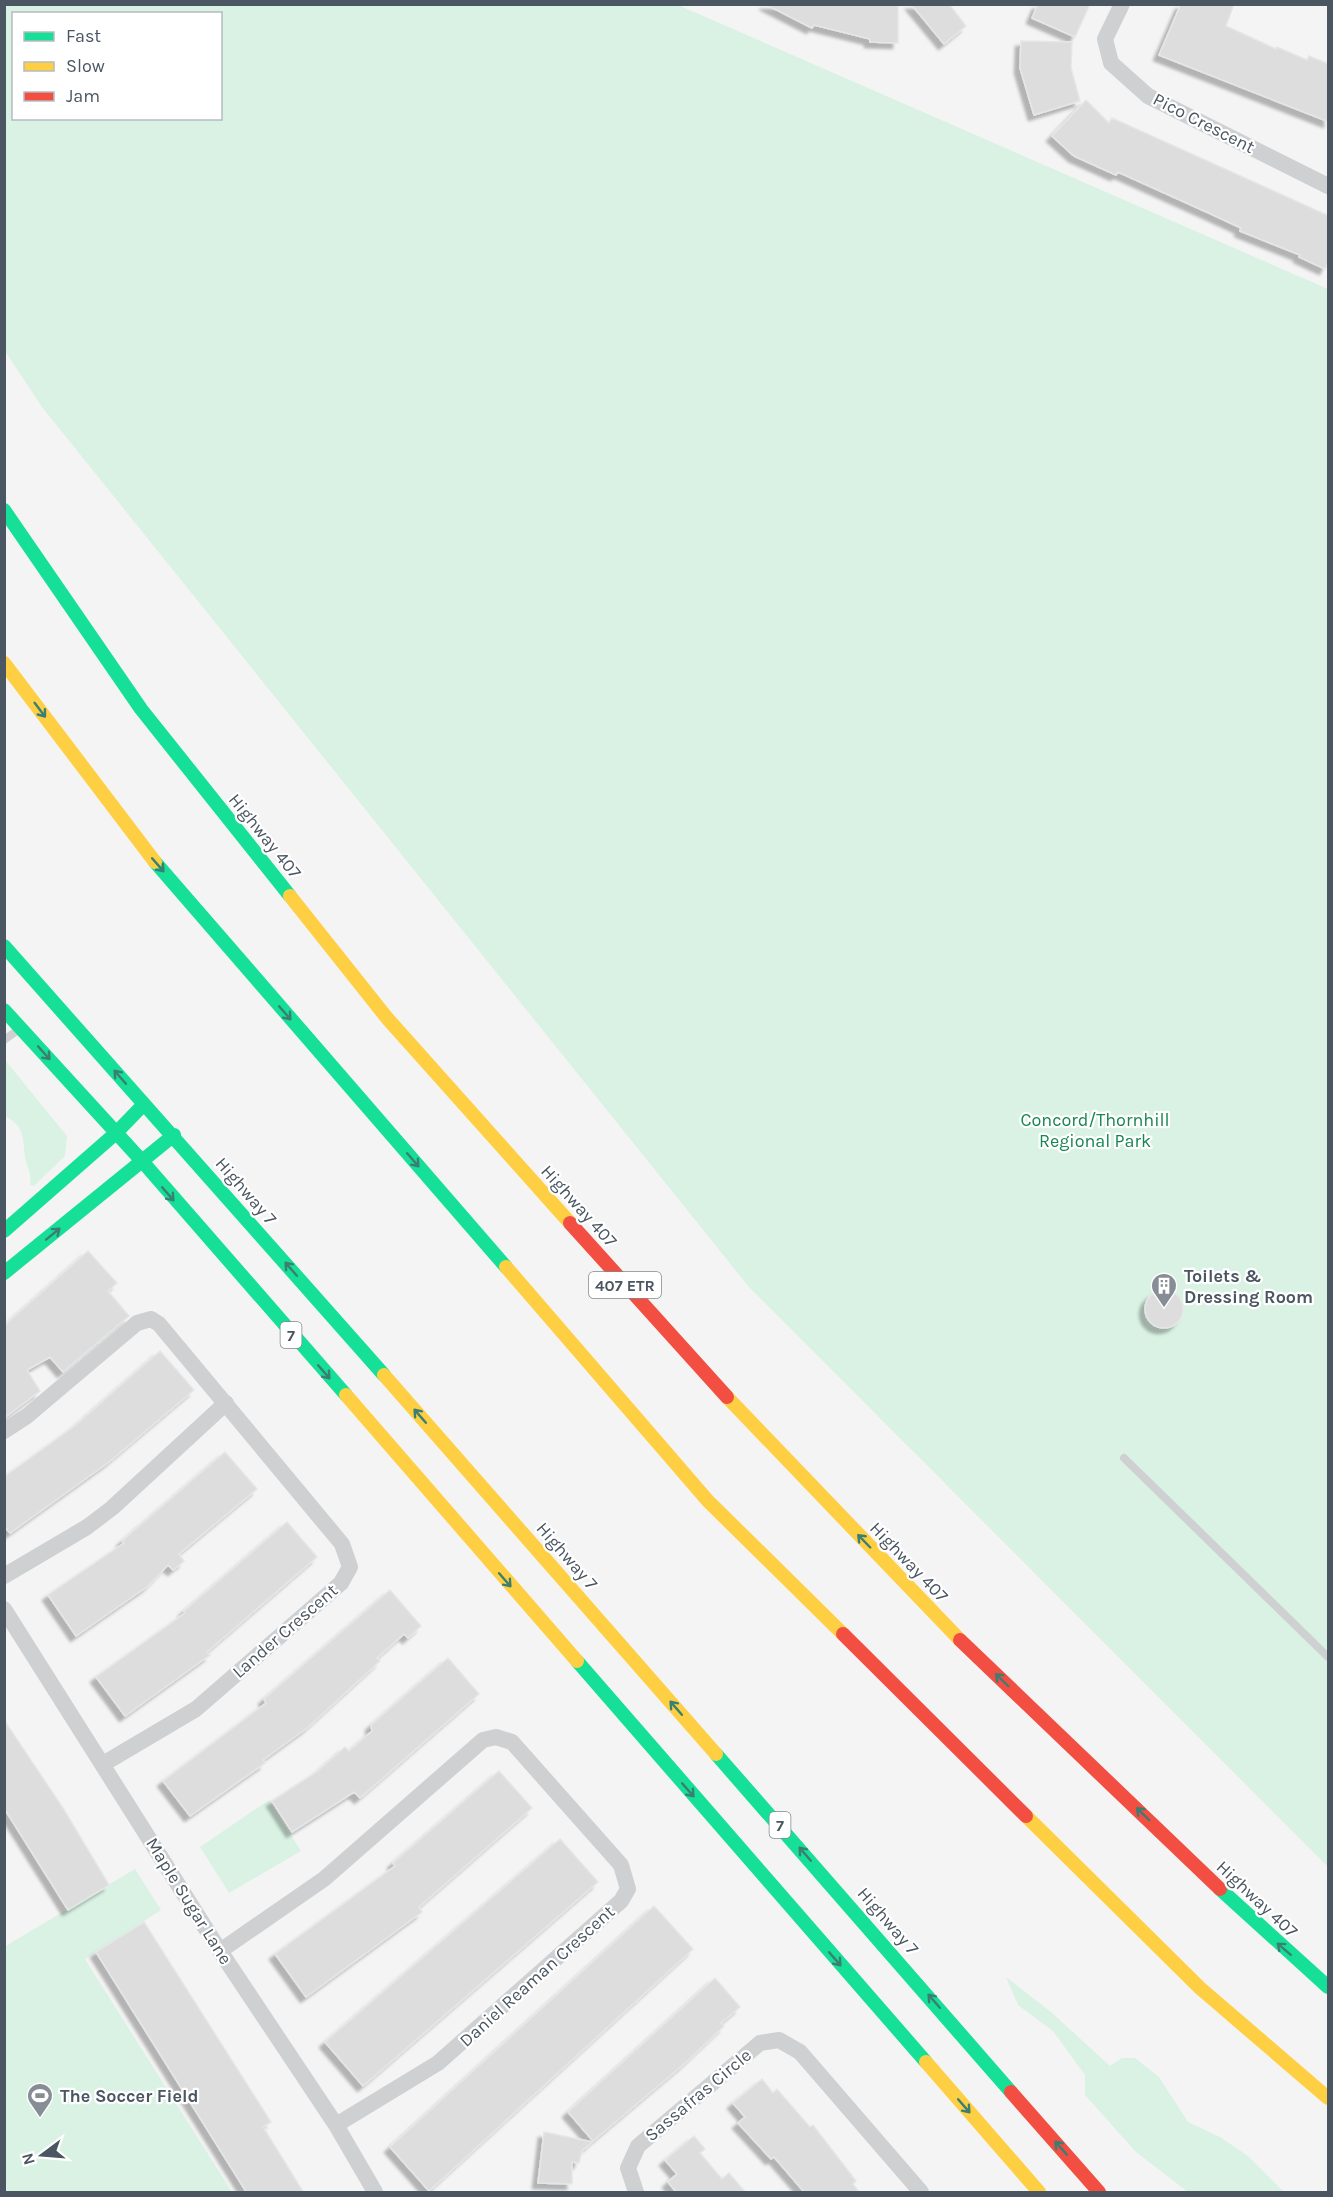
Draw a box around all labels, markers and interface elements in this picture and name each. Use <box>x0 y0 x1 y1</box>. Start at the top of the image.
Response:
legend <box>12 12 222 120</box>
text: Fast <box>66 25 101 47</box>
text: Slow <box>66 55 105 77</box>
text: Jam <box>66 85 100 107</box>
street label: Pico Crescent <box>1149 88 1259 158</box>
one-way arrow <box>33 702 46 718</box>
street label: Highway 407 <box>224 789 306 883</box>
one-way arrow <box>151 857 164 873</box>
one-way arrow <box>278 1005 292 1020</box>
one-way arrow <box>37 1045 51 1060</box>
one-way arrow <box>113 1070 127 1085</box>
park label: Concord/Thornhill Regional Park <box>1020 1109 1170 1152</box>
one-way arrow <box>406 1152 420 1167</box>
street label: Highway 7 <box>211 1153 282 1230</box>
street label: Highway 407 <box>536 1160 622 1252</box>
one-way arrow <box>161 1186 175 1201</box>
one-way arrow <box>45 1228 61 1241</box>
one-way arrow <box>284 1262 298 1277</box>
place label: Toilets & Dressing Room <box>1184 1265 1313 1308</box>
building icon: Toilets & Dressing Room <box>1149 1271 1179 1309</box>
road number: 407 ETR <box>589 1272 661 1298</box>
road number: 7 <box>280 1322 302 1348</box>
one-way arrow <box>317 1365 331 1380</box>
one-way arrow <box>413 1409 427 1424</box>
street label: Highway 407 <box>865 1517 953 1607</box>
street label: Highway 7 <box>532 1518 603 1595</box>
one-way arrow <box>857 1534 871 1549</box>
one-way arrow <box>497 1571 511 1587</box>
street label: Lander Crescent <box>228 1579 342 1683</box>
one-way arrow <box>994 1672 1009 1687</box>
one-way arrow <box>669 1701 683 1716</box>
one-way arrow <box>681 1782 695 1797</box>
one-way arrow <box>1135 1807 1150 1822</box>
road number: 7 <box>770 1812 790 1838</box>
street label: Maple Sugar Lane <box>141 1834 237 1968</box>
one-way arrow <box>798 1847 812 1862</box>
street label: Highway 407 <box>1212 1856 1303 1943</box>
street label: Highway 7 <box>853 1883 924 1960</box>
street label: Daniel Reaman Crescent <box>455 1900 619 2051</box>
one-way arrow <box>1277 1942 1292 1956</box>
one-way arrow <box>828 1951 842 1966</box>
one-way arrow <box>927 1993 940 2009</box>
street label: Sassafras Circle <box>640 2044 756 2146</box>
sports icon: The Soccer Field <box>25 2081 55 2119</box>
place label: The Soccer Field <box>60 2085 199 2107</box>
one-way arrow <box>957 2098 970 2114</box>
north arrow <box>12 2125 72 2185</box>
one-way arrow <box>1054 2141 1068 2156</box>
text: N <box>17 2151 39 2167</box>

